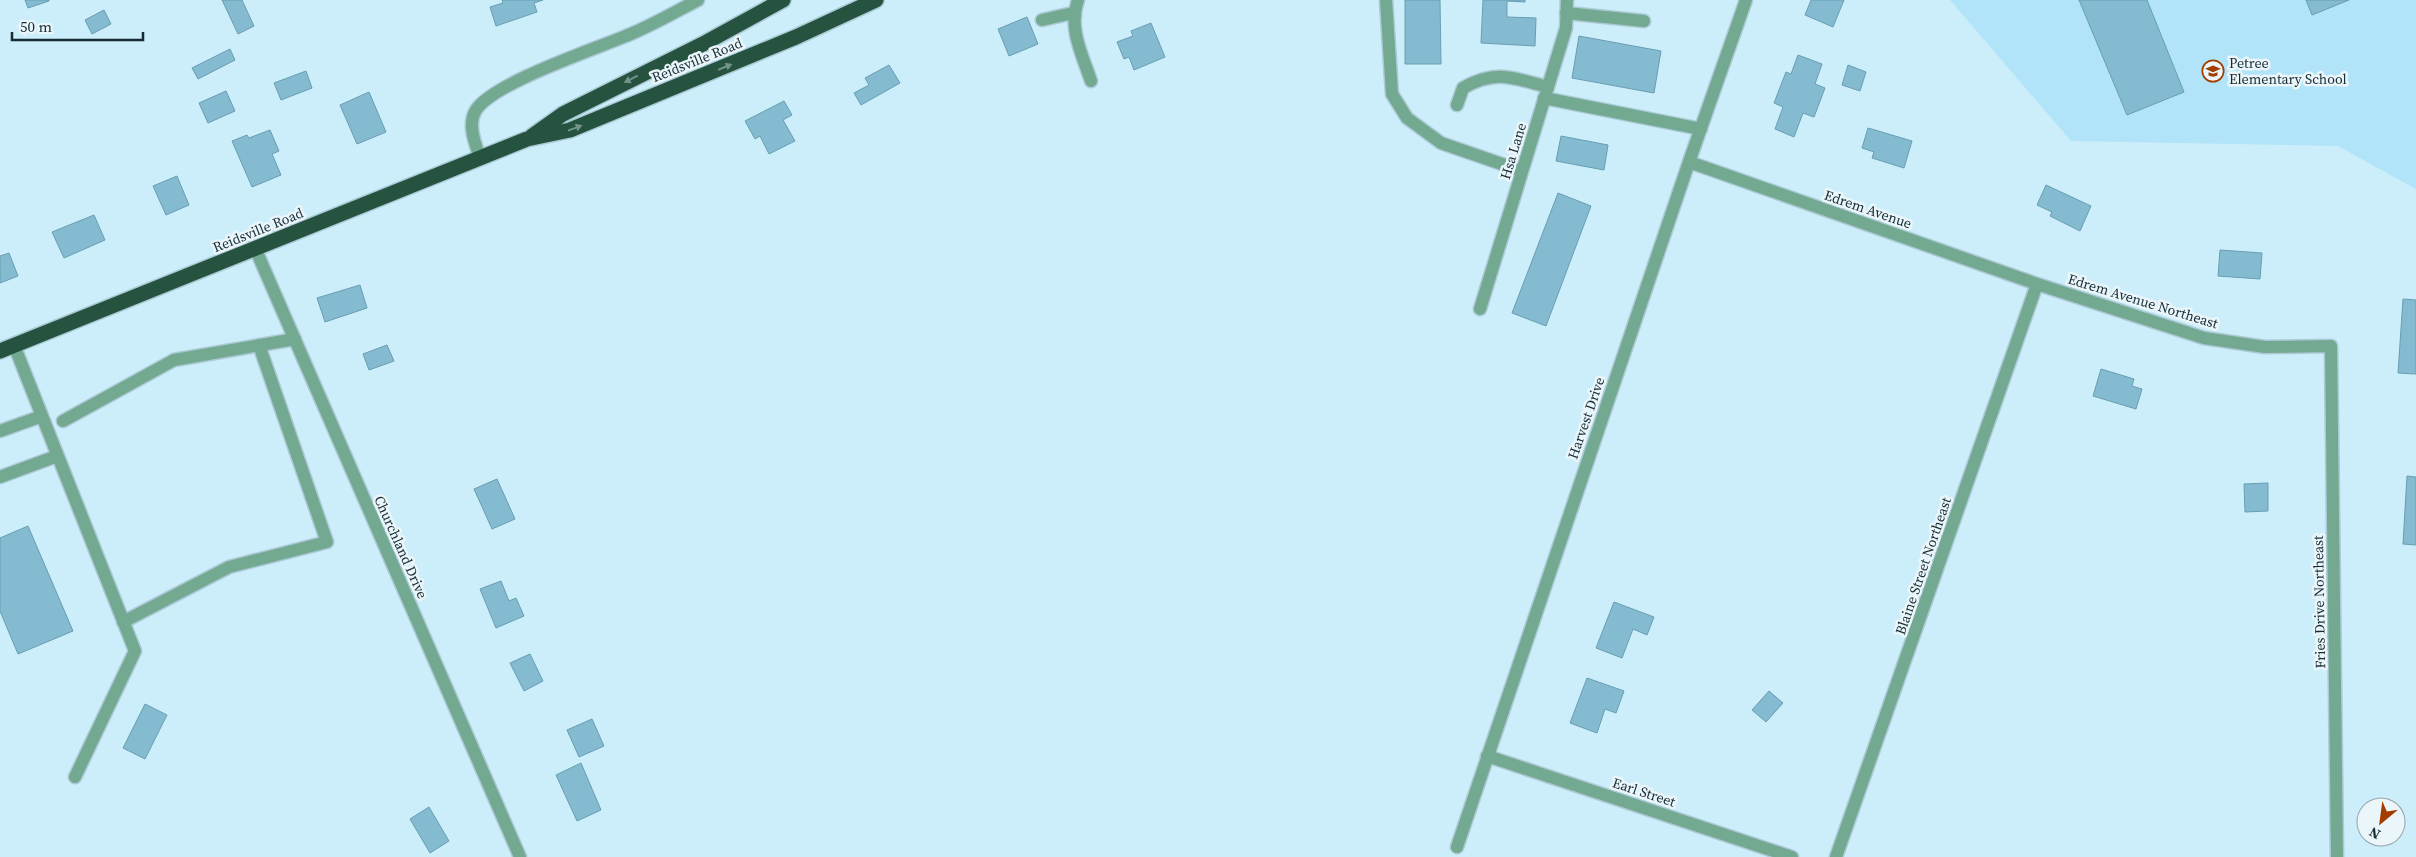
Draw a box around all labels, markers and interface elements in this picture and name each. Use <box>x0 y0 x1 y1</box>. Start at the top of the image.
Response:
scale bar <box>12 10 144 42</box>
text: 50 m <box>20 16 52 37</box>
street label: Reidsville Road <box>649 33 745 87</box>
place label: Petree Elementary School <box>2229 53 2347 89</box>
school or university icon: Petree Elementary School <box>2201 59 2225 83</box>
one-way arrow <box>718 62 732 70</box>
one-way arrow <box>624 75 639 84</box>
street label: Hsa Lane <box>1495 120 1531 182</box>
one-way arrow <box>568 124 583 132</box>
street label: Edrem Avenue <box>1822 185 1914 233</box>
street label: Reidsville Road <box>210 203 306 257</box>
street label: Edrem Avenue Northeast <box>2065 269 2221 334</box>
street label: Harvest Drive <box>1563 374 1609 462</box>
street label: Churchland Drive <box>369 492 433 602</box>
street label: Blaine Street Northeast <box>1890 494 1956 637</box>
street label: Fries Drive Northeast <box>2308 535 2330 669</box>
street label: Earl Street <box>1610 772 1678 812</box>
north arrow <box>2356 797 2406 847</box>
text: N <box>2365 822 2384 845</box>

